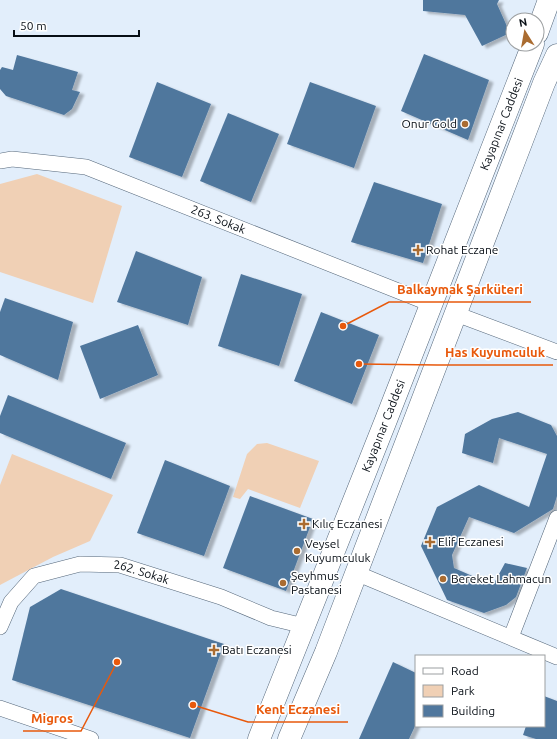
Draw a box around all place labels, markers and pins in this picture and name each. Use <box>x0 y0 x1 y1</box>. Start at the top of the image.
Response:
place label: Onur Gold <box>402 117 457 130</box>
marker: Onur Gold <box>460 119 470 129</box>
place label: Rohat Eczane <box>426 243 498 256</box>
marker: Rohat Eczane <box>413 245 423 255</box>
callout: Balkaymak Şarküteri <box>389 277 531 302</box>
callout: Has Kuyumculuk <box>437 340 553 365</box>
place label: Kılıç Eczanesi <box>312 517 383 530</box>
marker: Kılıç Eczanesi <box>299 519 309 529</box>
place label: Elif Eczanesi <box>438 535 504 548</box>
place label: Veysel Kuyumculuk <box>305 537 371 564</box>
marker: Elif Eczanesi <box>425 537 435 547</box>
marker: Veysel Kuyumculuk <box>292 546 302 556</box>
place label: Şeyhmus Pastanesi <box>291 569 342 596</box>
place label: Bereket Lahmacun <box>451 572 551 585</box>
marker: Bereket Lahmacun <box>438 574 448 584</box>
marker: Şeyhmus Pastanesi <box>278 578 288 588</box>
place label: Batı Eczanesi <box>222 643 292 656</box>
marker: Batı Eczanesi <box>209 645 219 655</box>
callout: Kent Eczanesi <box>248 697 348 722</box>
callout: Migros <box>23 706 81 731</box>

